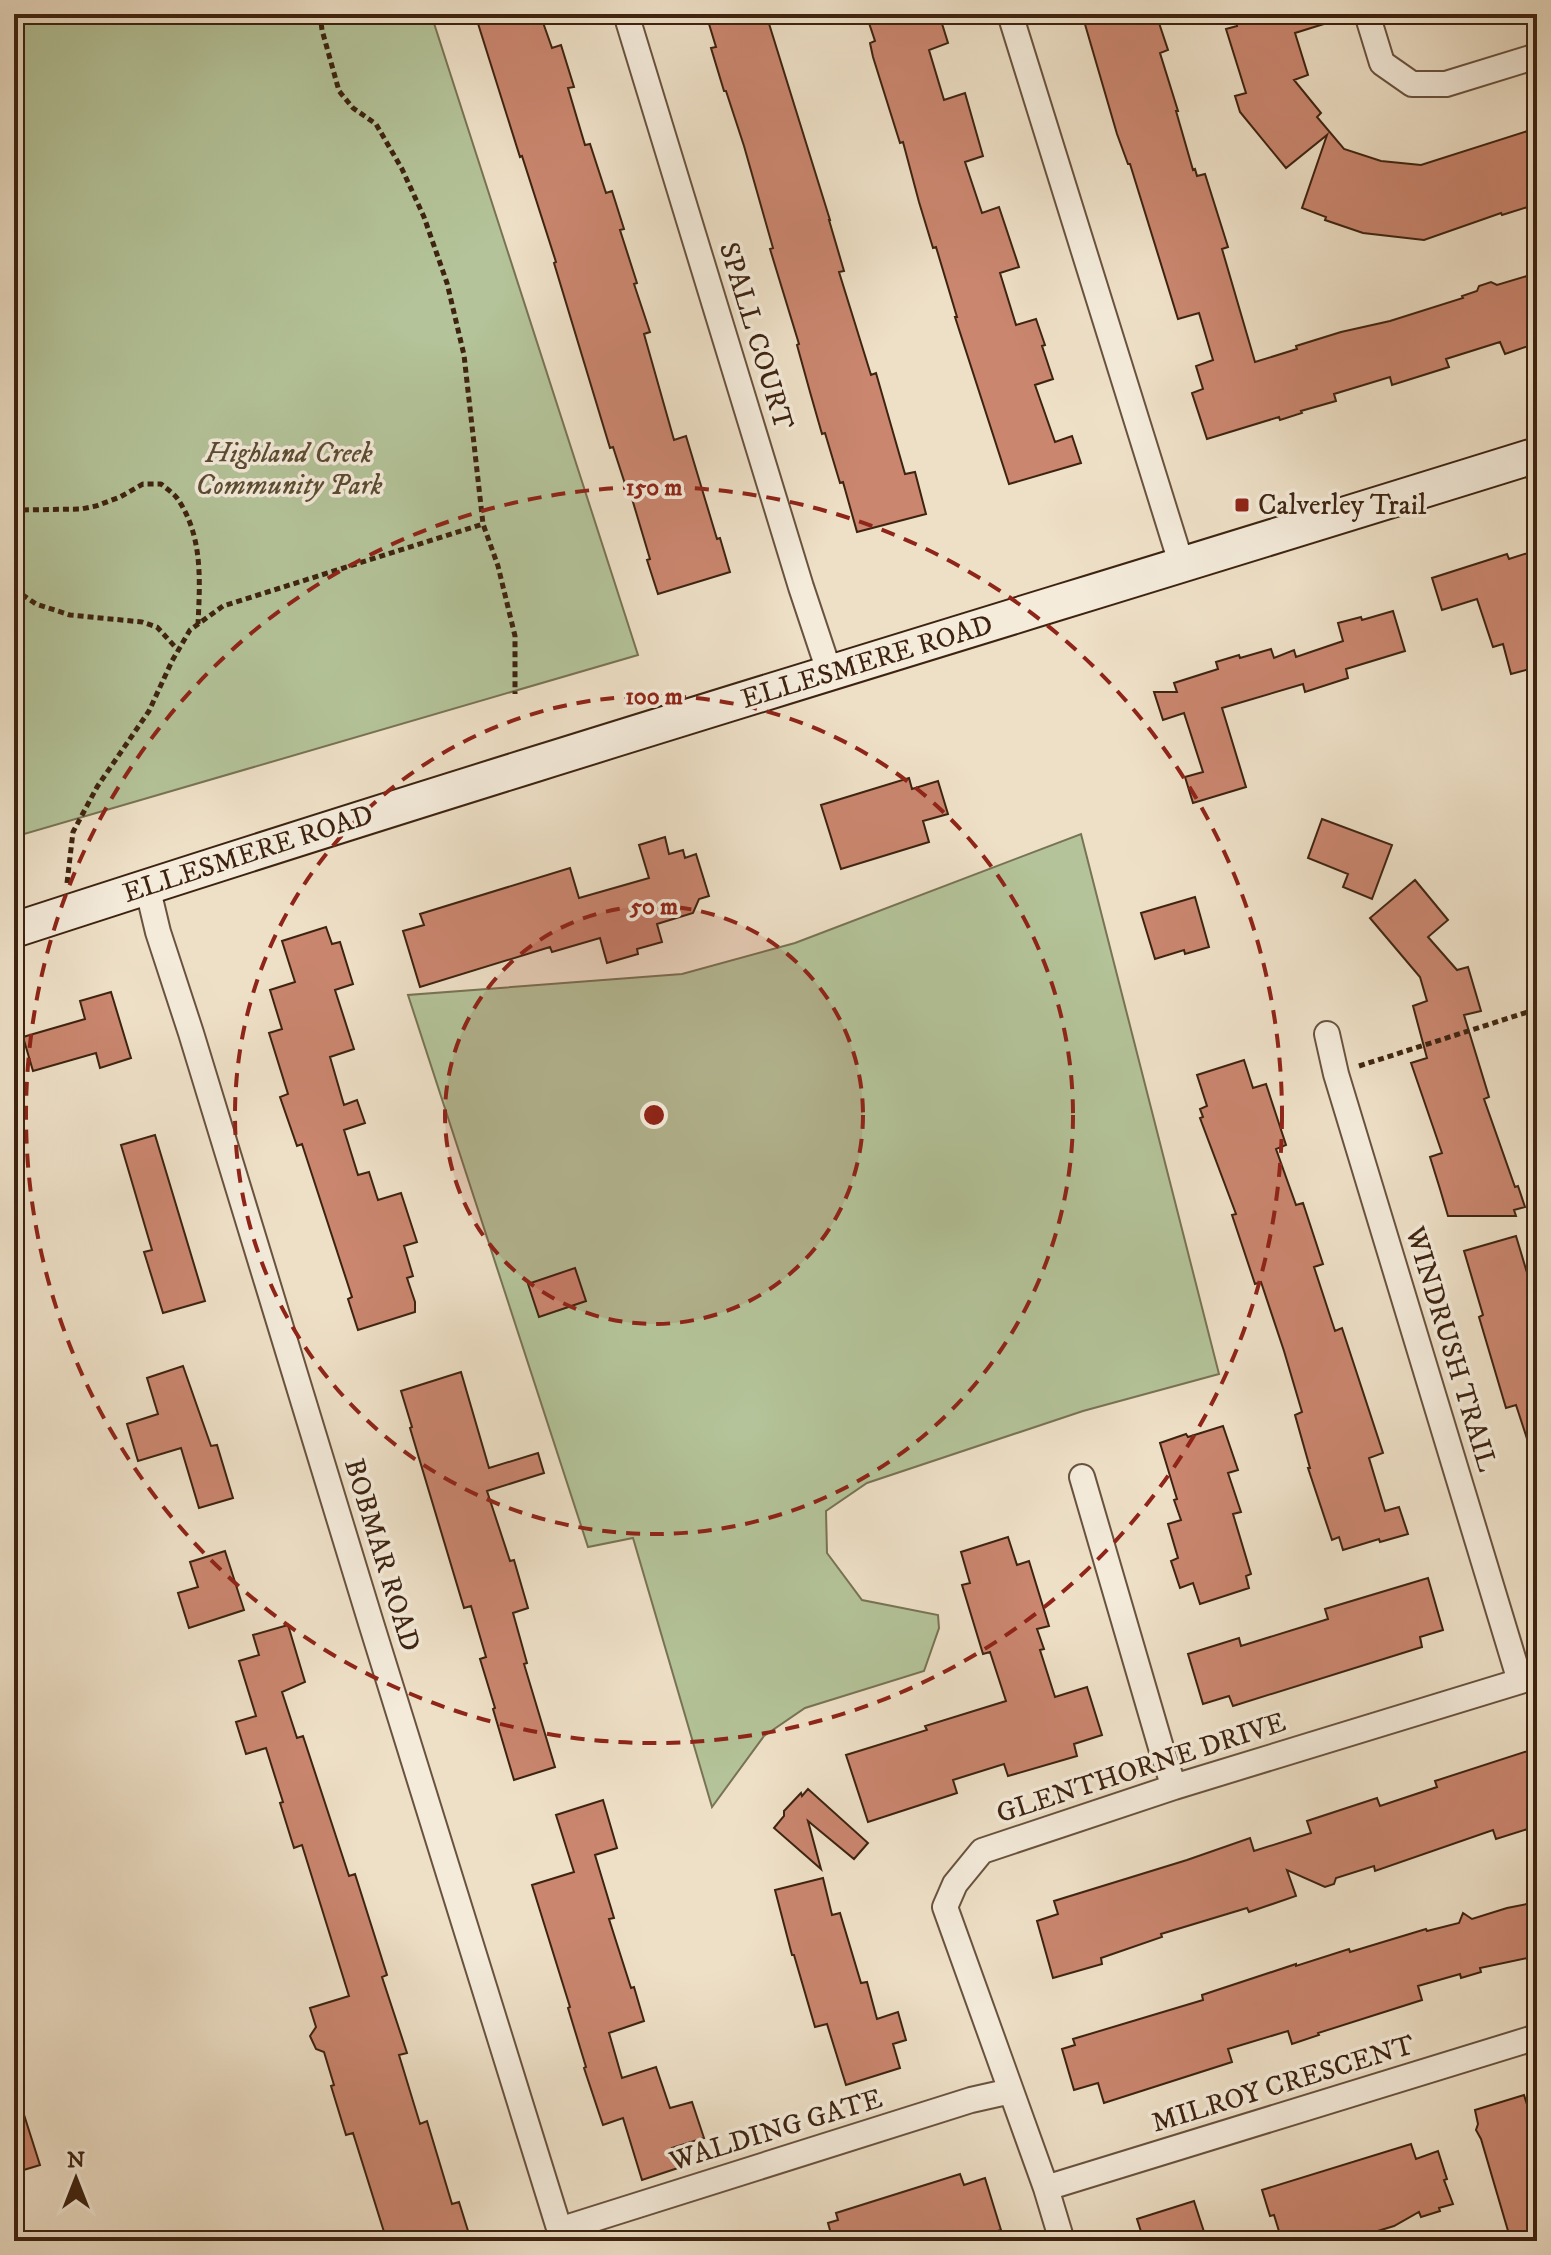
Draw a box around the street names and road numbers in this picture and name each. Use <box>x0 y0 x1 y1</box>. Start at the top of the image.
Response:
street label: SPALL COURT <box>711 238 801 434</box>
street label: ELLESMERE ROAD <box>737 607 997 717</box>
street label: ELLESMERE ROAD <box>118 797 378 911</box>
street label: WINDRUSH TRAIL <box>1397 1221 1505 1476</box>
street label: BOBMAR ROAD <box>336 1454 428 1656</box>
street label: GLENTHORNE DRIVE <box>992 1705 1290 1831</box>
street label: MILROY CRESCENT <box>1147 2027 1419 2141</box>
street label: WALDING GATE <box>664 2081 887 2179</box>

